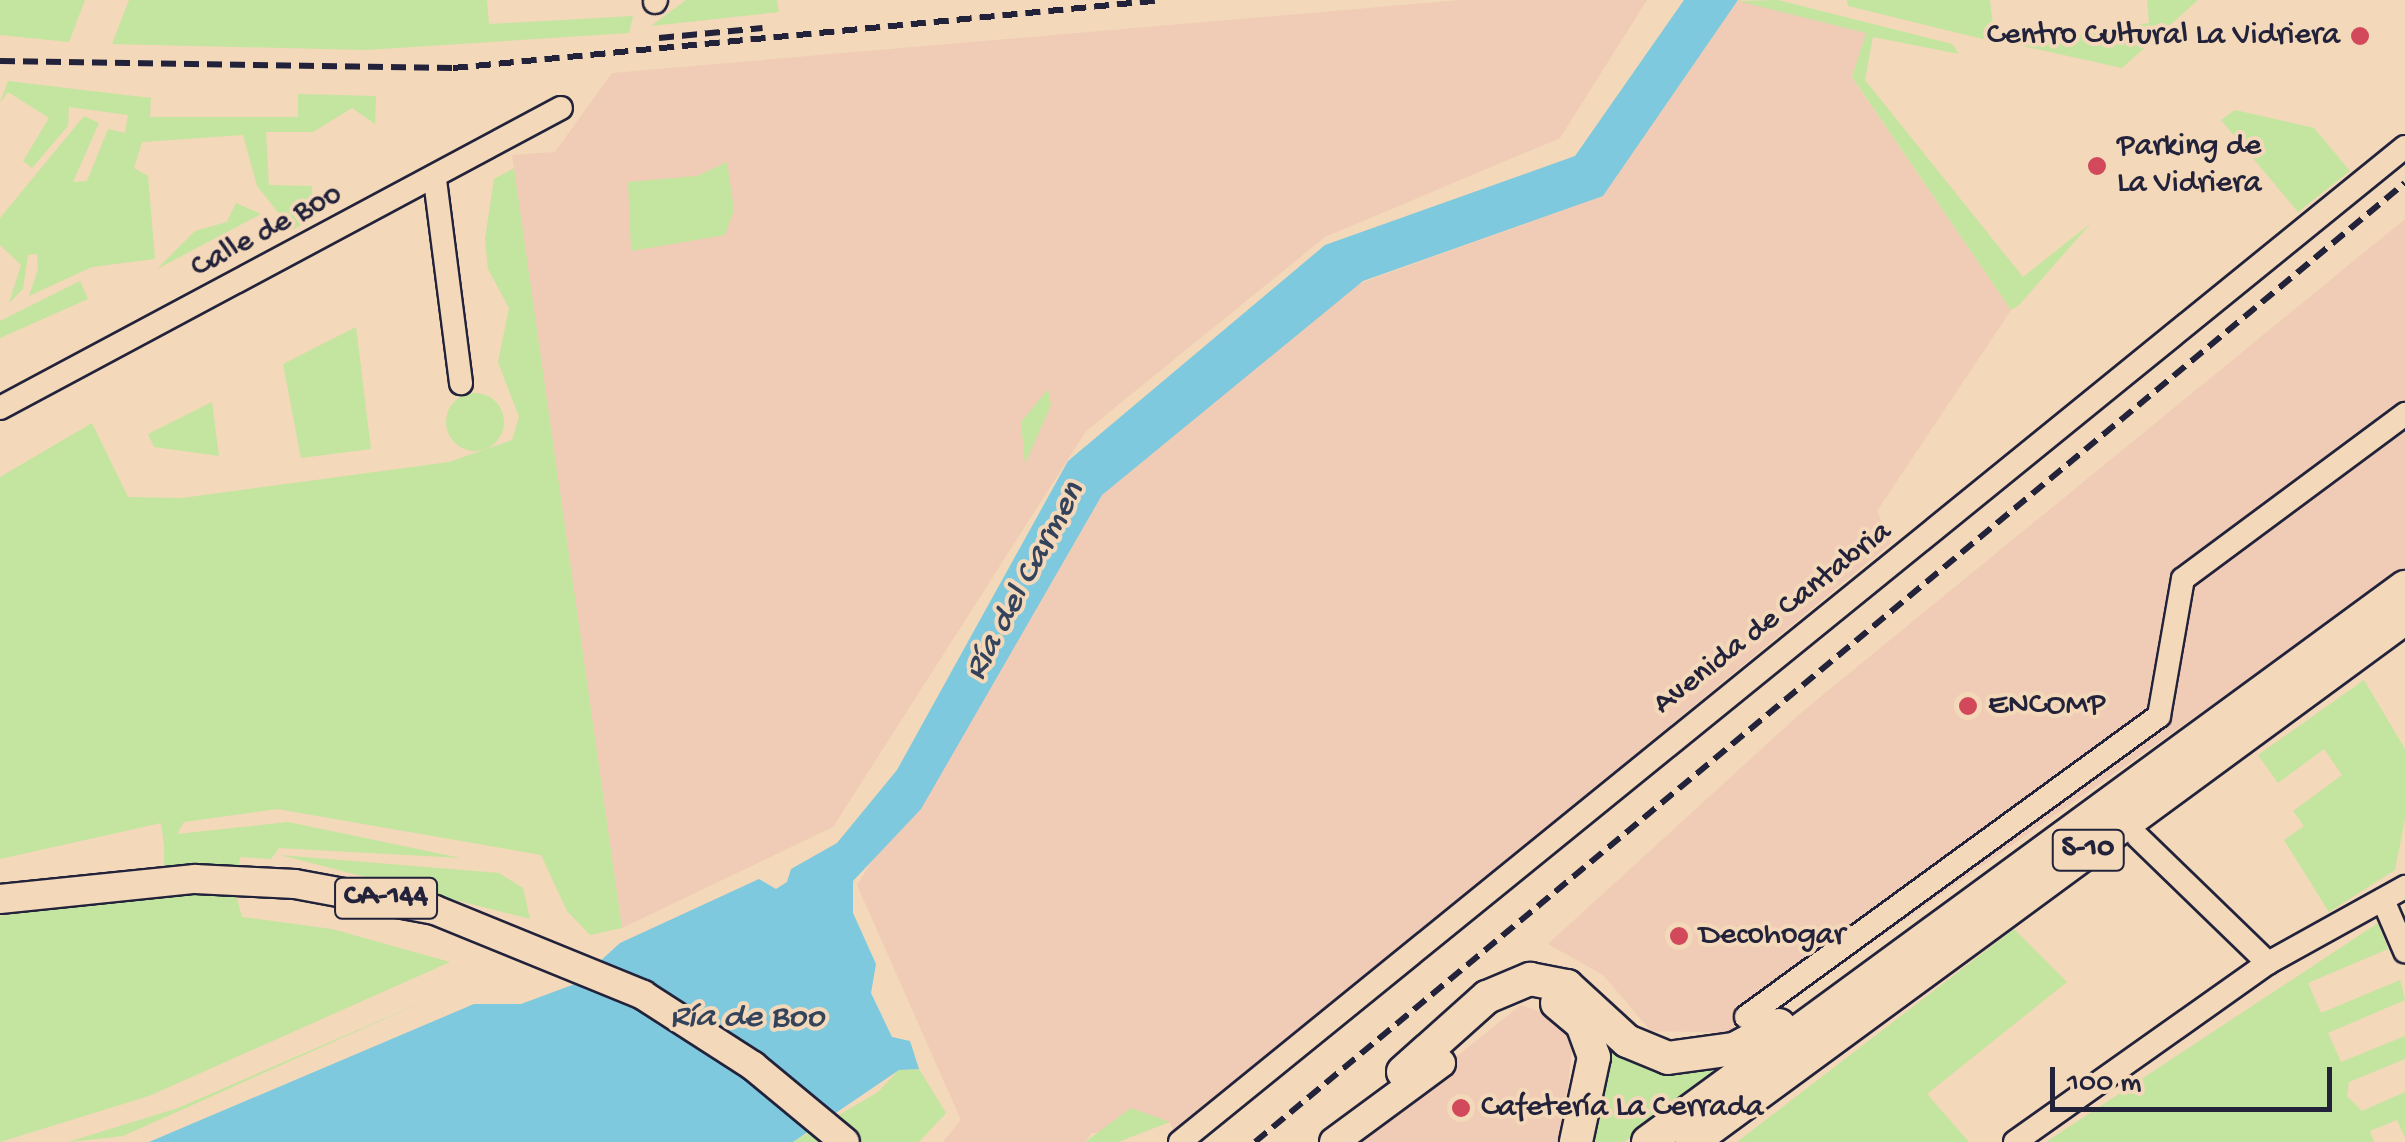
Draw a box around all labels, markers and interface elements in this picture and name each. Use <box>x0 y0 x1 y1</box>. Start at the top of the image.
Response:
place label: Centro Cultural La Vidriera <box>1987 17 2340 55</box>
marker: Centro Cultural La Vidriera <box>2349 25 2371 47</box>
place label: Parking de La Vidriera <box>2117 129 2261 204</box>
marker: Parking de La Vidriera <box>2086 155 2108 177</box>
street label: Calle de Boo <box>185 176 349 288</box>
water label: Ría del Carmen <box>956 476 1096 688</box>
street label: Avenida de Cantabria <box>1646 514 1900 724</box>
place label: ENCOMP <box>1988 687 2105 725</box>
marker: ENCOMP <box>1957 695 1979 717</box>
road number: S-10 <box>2050 825 2126 875</box>
road number: CA-144 <box>334 873 438 923</box>
place label: Decohogar <box>1699 917 1845 955</box>
marker: Decohogar <box>1668 925 1690 947</box>
water label: Ría de Boo <box>670 998 824 1040</box>
scale bar <box>2055 1047 2338 1109</box>
text: 100 m <box>2067 1067 2142 1102</box>
place label: Cafetería La Cerrada <box>1481 1089 1763 1127</box>
marker: Cafetería La Cerrada <box>1450 1097 1472 1119</box>

